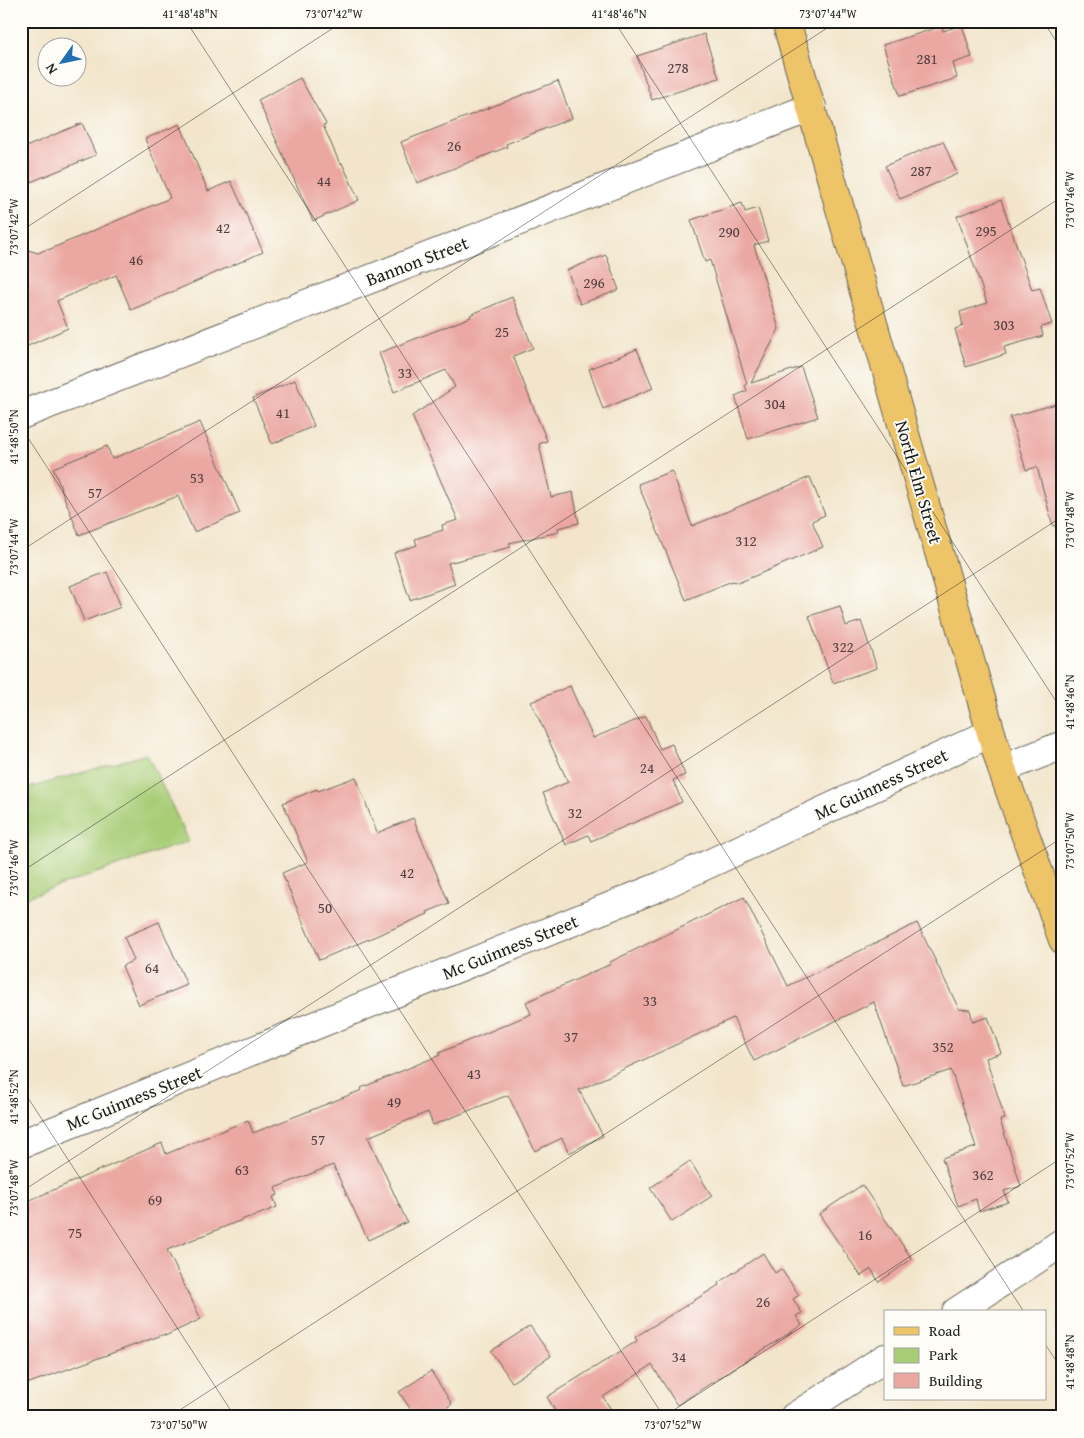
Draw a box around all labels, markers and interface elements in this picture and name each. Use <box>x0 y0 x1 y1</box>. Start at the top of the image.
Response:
text: 41°48'48"N <box>162 5 218 22</box>
text: 73°07'42"W <box>305 5 364 22</box>
text: 41°48'46"N <box>591 5 647 22</box>
text: 73°07'44"W <box>799 5 858 22</box>
north arrow <box>38 38 88 88</box>
house number: 281 <box>916 48 938 69</box>
house number: 278 <box>667 57 689 78</box>
text: N <box>40 59 62 78</box>
house number: 26 <box>447 135 461 156</box>
house number: 287 <box>910 160 932 181</box>
house number: 44 <box>317 170 331 191</box>
text: 73°07'46"W <box>1061 170 1078 229</box>
text: 73°07'42"W <box>5 197 22 256</box>
house number: 42 <box>216 217 230 238</box>
house number: 295 <box>975 220 997 241</box>
house number: 290 <box>718 221 740 242</box>
street label: Bannon Street <box>362 229 473 293</box>
house number: 46 <box>129 249 143 270</box>
house number: 296 <box>583 272 605 293</box>
house number: 303 <box>993 314 1015 335</box>
house number: 25 <box>495 321 509 342</box>
house number: 33 <box>398 362 412 383</box>
house number: 304 <box>764 393 786 414</box>
house number: 41 <box>276 402 290 423</box>
text: 41°48'50"N <box>5 409 22 465</box>
street label: North Elm Street <box>888 417 950 547</box>
house number: 53 <box>190 467 204 488</box>
house number: 57 <box>88 482 102 503</box>
text: 73°07'48"W <box>1061 490 1078 549</box>
text: 73°07'44"W <box>5 517 22 576</box>
house number: 312 <box>735 530 757 551</box>
house number: 322 <box>832 636 854 657</box>
text: 41°48'46"N <box>1061 674 1078 730</box>
street label: Mc Guinness Street <box>810 741 953 827</box>
house number: 24 <box>640 757 654 778</box>
house number: 32 <box>568 802 582 823</box>
text: 73°07'50"W <box>1061 811 1078 870</box>
text: 73°07'46"W <box>5 838 22 897</box>
house number: 42 <box>400 862 414 883</box>
house number: 50 <box>318 897 332 918</box>
street label: Mc Guinness Street <box>438 907 583 987</box>
house number: 64 <box>145 957 159 978</box>
house number: 33 <box>643 990 657 1011</box>
house number: 37 <box>564 1026 578 1047</box>
house number: 352 <box>932 1036 954 1057</box>
street label: Mc Guinness Street <box>62 1058 207 1138</box>
house number: 43 <box>467 1063 481 1084</box>
text: 41°48'52"N <box>5 1069 22 1125</box>
house number: 49 <box>387 1091 401 1112</box>
house number: 57 <box>311 1129 325 1150</box>
text: 73°07'52"W <box>1061 1131 1078 1190</box>
text: 73°07'48"W <box>5 1158 22 1217</box>
house number: 63 <box>235 1159 249 1180</box>
house number: 362 <box>972 1164 994 1185</box>
house number: 69 <box>148 1189 162 1210</box>
house number: 75 <box>68 1222 82 1243</box>
house number: 16 <box>858 1224 872 1245</box>
house number: 26 <box>756 1291 770 1312</box>
legend <box>884 1310 1046 1400</box>
text: Road <box>929 1320 960 1341</box>
text: 41°48'48"N <box>1061 1334 1078 1390</box>
text: Park <box>929 1344 958 1365</box>
house number: 34 <box>672 1346 686 1367</box>
text: Building <box>929 1370 983 1391</box>
text: 73°07'50"W <box>150 1416 209 1433</box>
text: 73°07'52"W <box>644 1416 703 1433</box>

